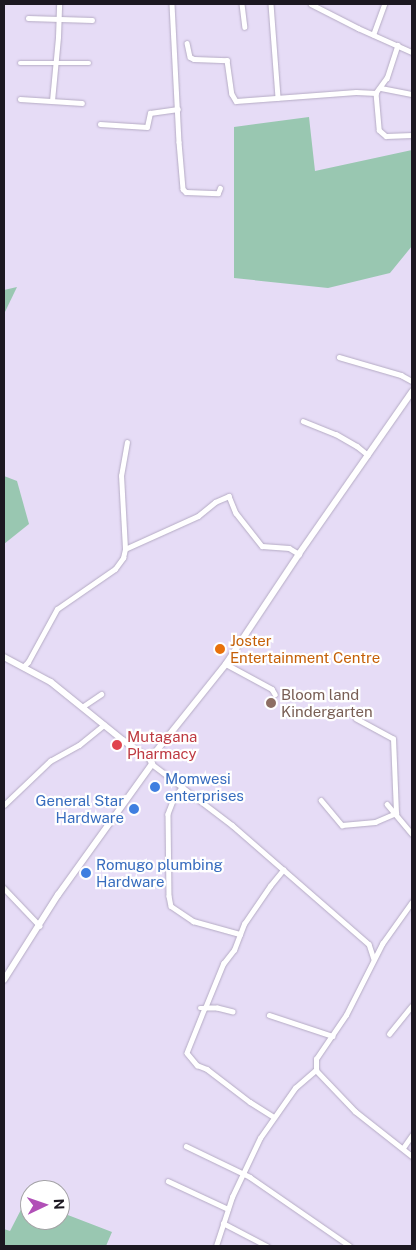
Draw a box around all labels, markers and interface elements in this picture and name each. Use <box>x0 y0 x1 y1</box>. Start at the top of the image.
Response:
place label: Joster Entertainment Centre <box>230 631 380 666</box>
marker: Joster Entertainment Centre <box>214 643 226 655</box>
place label: Bloom land Kindergarten <box>281 685 373 720</box>
marker: Bloom land Kindergarten <box>265 697 277 709</box>
place label: Mutagana Pharmacy <box>127 727 197 762</box>
marker: Mutagana Pharmacy <box>111 739 123 751</box>
place label: Momwesi enterprises <box>165 769 244 804</box>
marker: Momwesi enterprises <box>149 781 161 793</box>
place label: General Star Hardware <box>36 791 124 826</box>
marker: General Star Hardware <box>128 803 140 815</box>
place label: Romugo plumbing Hardware <box>96 855 223 890</box>
marker: Romugo plumbing Hardware <box>80 867 92 879</box>
north arrow <box>20 1180 70 1230</box>
text: N <box>51 1198 67 1210</box>

